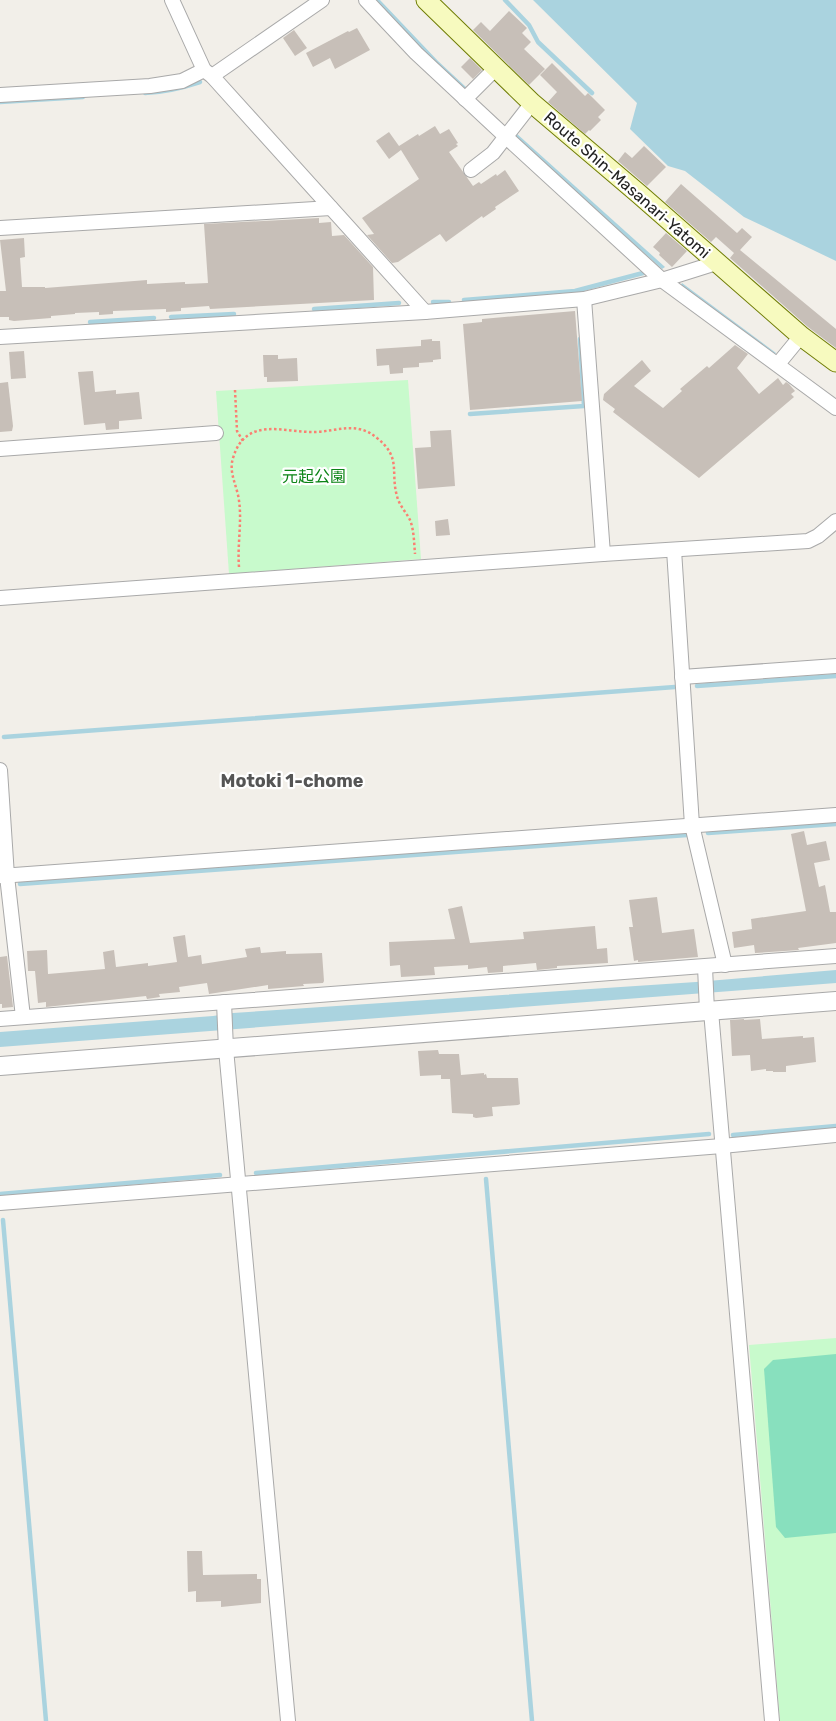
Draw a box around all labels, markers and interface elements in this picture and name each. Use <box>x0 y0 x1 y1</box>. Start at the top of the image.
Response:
street label: Route Shin-Masanari-Yatomi <box>540 108 714 262</box>
park label: 元起公園 <box>282 467 346 486</box>
district label: Motoki 1-chome <box>221 770 364 792</box>

